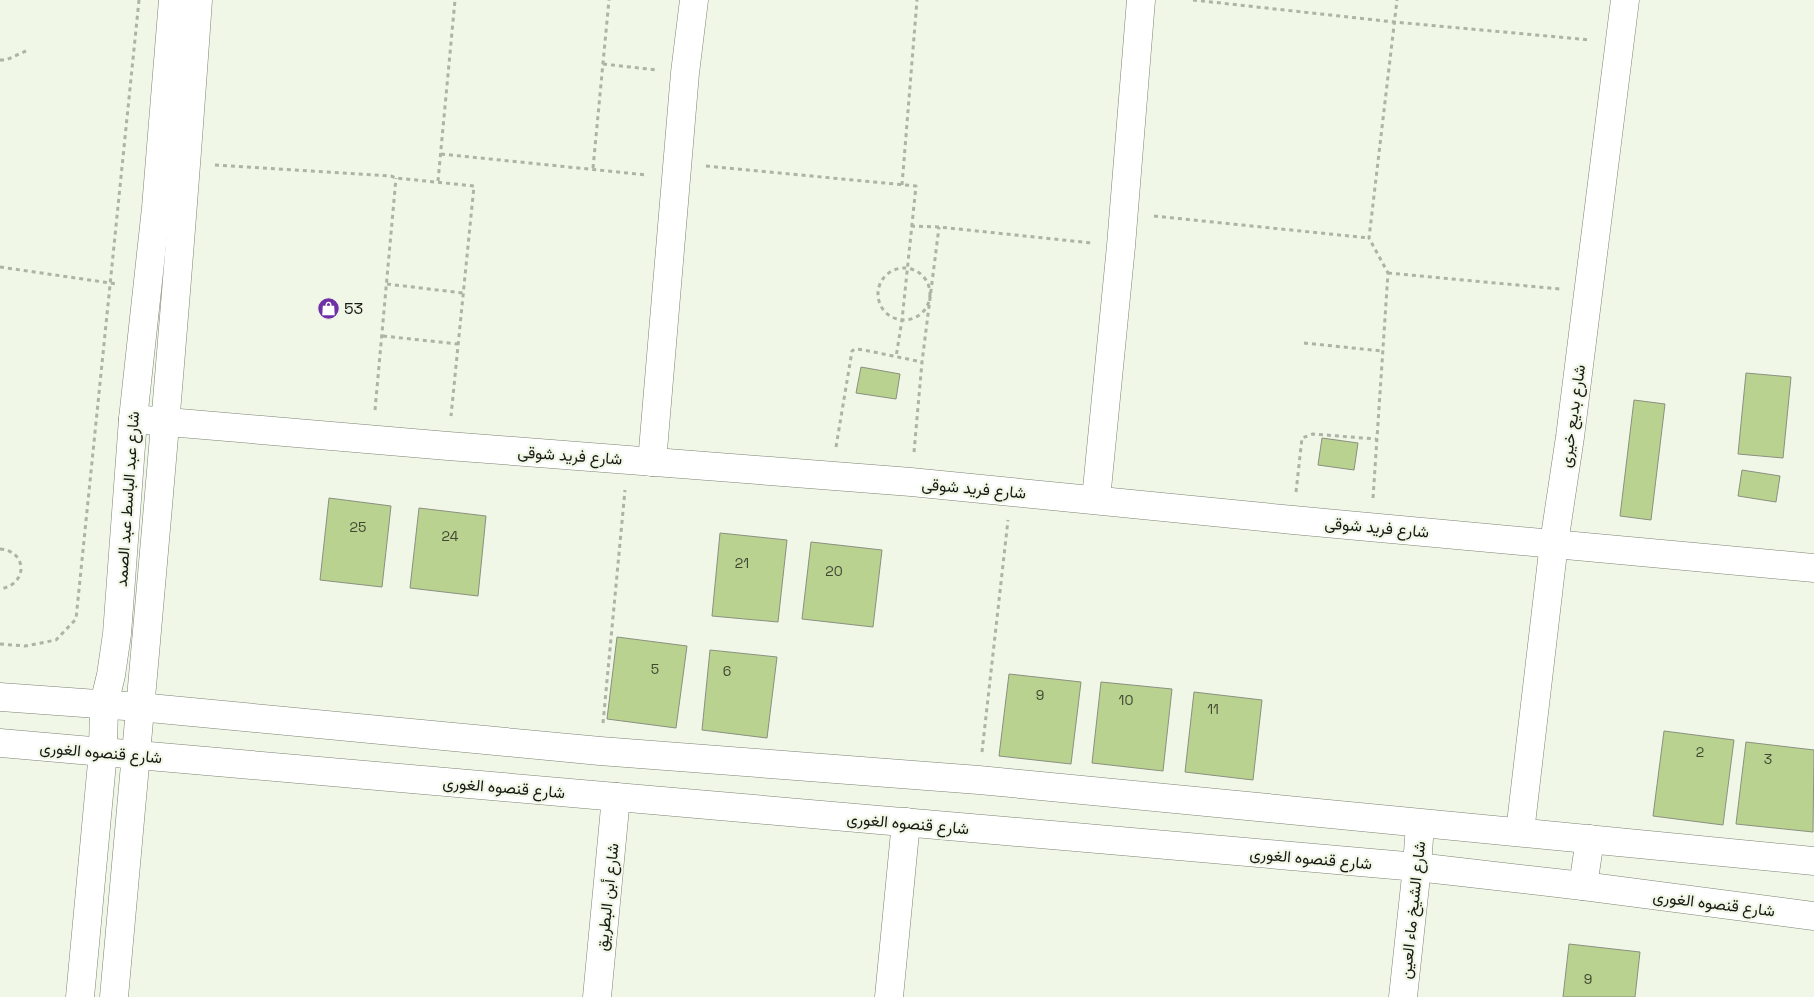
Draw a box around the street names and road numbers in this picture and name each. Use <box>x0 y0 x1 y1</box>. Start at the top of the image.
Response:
street label: شارع بديع خيرى <box>1555 363 1591 469</box>
street label: شارع عبد الباسط عبد الصمد <box>111 410 145 588</box>
street label: شارع فريد شوقى <box>517 441 623 471</box>
street label: شارع فريد شوقى <box>921 473 1027 505</box>
street label: شارع فريد شوقى <box>1324 512 1430 544</box>
street label: شارع قنصوه الغورى <box>39 737 163 769</box>
street label: شارع قنصوه الغورى <box>442 772 566 804</box>
street label: شارع قنصوه الغورى <box>846 808 970 840</box>
street label: شارع الشيخ ماء العين <box>1395 840 1431 980</box>
street label: شارع أبن البطريق <box>591 842 625 952</box>
street label: شارع قنصوه الغورى <box>1249 843 1373 875</box>
street label: شارع قنصوه الغورى <box>1652 886 1776 922</box>

